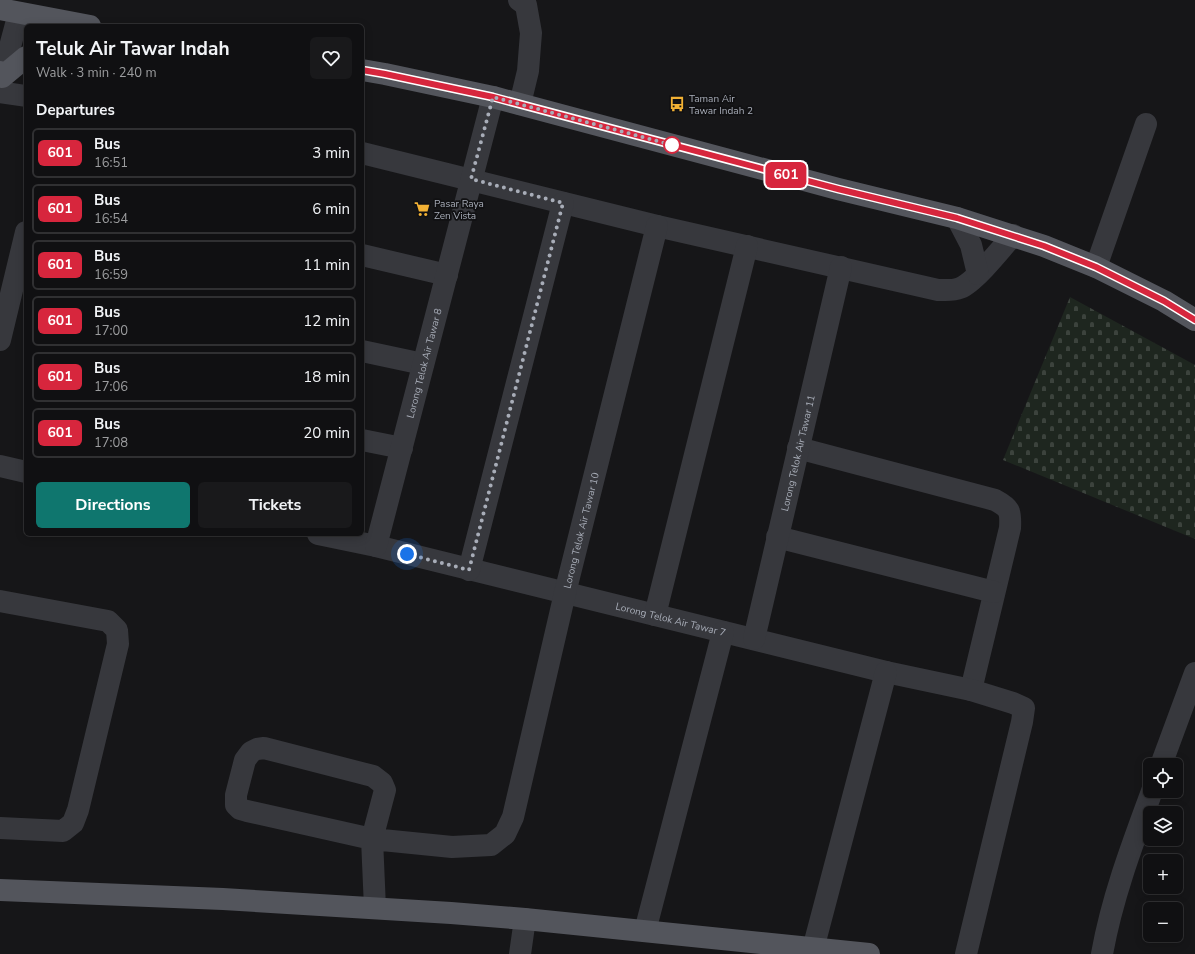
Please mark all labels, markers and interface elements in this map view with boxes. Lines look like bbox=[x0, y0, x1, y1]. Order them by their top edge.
text: Teluk Air Tawar Indah bbox=[36, 36, 230, 62]
button: heart bbox=[310, 37, 352, 79]
text: Walk · 3 min · 240 m bbox=[36, 64, 157, 82]
place label: Taman Air Tawar Indah 2 bbox=[689, 92, 753, 118]
bus stop icon: Taman Air Tawar Indah 2 bbox=[668, 95, 686, 113]
text: Departures bbox=[36, 100, 115, 120]
text: Bus bbox=[94, 134, 120, 154]
unlabelled marker bbox=[663, 136, 681, 154]
text: 601 bbox=[47, 143, 73, 162]
text: 3 min bbox=[312, 143, 350, 163]
text: 16:51 bbox=[94, 154, 128, 172]
line badge: 601 bbox=[763, 162, 809, 188]
text: 601 bbox=[773, 165, 799, 184]
text: Bus bbox=[94, 190, 120, 210]
place label: Pasar Raya Zen Vista bbox=[434, 197, 484, 223]
text: 601 bbox=[47, 199, 73, 218]
text: 6 min bbox=[312, 199, 350, 219]
supermarket icon: Pasar Raya Zen Vista bbox=[413, 200, 431, 218]
text: 16:54 bbox=[94, 210, 128, 228]
text: Bus bbox=[94, 246, 120, 266]
text: 601 bbox=[47, 255, 73, 274]
text: 11 min bbox=[303, 255, 350, 275]
text: 16:59 bbox=[94, 266, 128, 284]
text: Bus bbox=[94, 302, 120, 322]
street label: Lorong Telok Air Tawar 8 bbox=[404, 307, 446, 420]
text: 601 bbox=[47, 311, 73, 330]
text: 12 min bbox=[303, 311, 350, 331]
text: 17:00 bbox=[94, 322, 128, 340]
text: Bus bbox=[94, 358, 120, 378]
text: 601 bbox=[47, 367, 73, 386]
text: 18 min bbox=[303, 367, 350, 387]
text: 17:06 bbox=[94, 378, 128, 396]
street label: Lorong Telok Air Tawar 11 bbox=[778, 394, 819, 513]
text: Bus bbox=[94, 414, 120, 434]
text: 601 bbox=[47, 423, 73, 442]
text: 20 min bbox=[303, 423, 350, 443]
text: 17:08 bbox=[94, 434, 128, 452]
street label: Lorong Telok Air Tawar 10 bbox=[560, 471, 603, 590]
button: Directions bbox=[36, 482, 190, 528]
button: Tickets bbox=[198, 482, 352, 528]
your location bbox=[397, 544, 417, 564]
street label: Lorong Telok Air Tawar 7 bbox=[614, 599, 727, 640]
map controls bbox=[1143, 758, 1183, 942]
button: locate bbox=[1143, 758, 1183, 798]
button: layers bbox=[1143, 806, 1183, 846]
button: + bbox=[1143, 854, 1183, 894]
button: − bbox=[1143, 902, 1183, 942]

